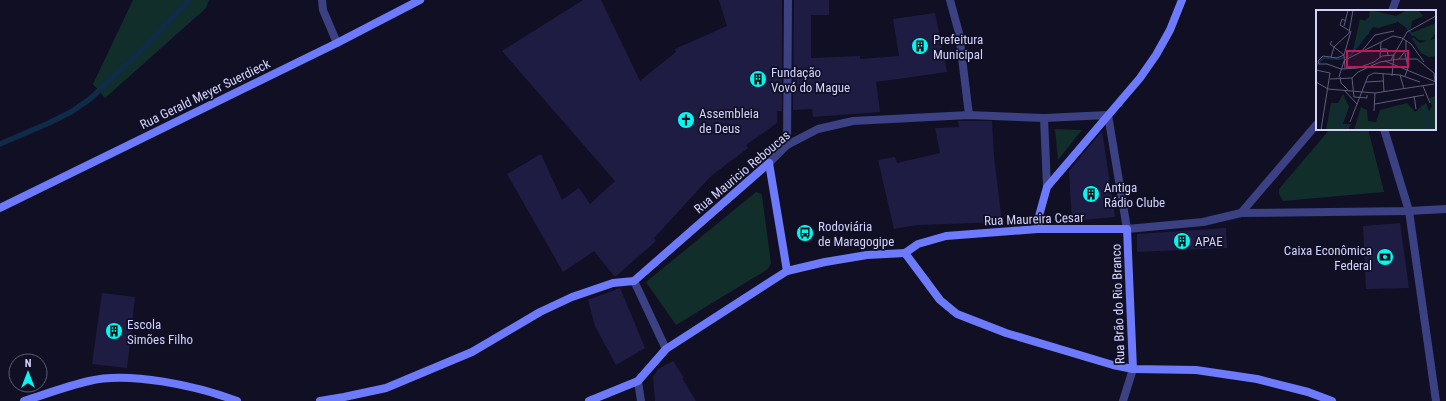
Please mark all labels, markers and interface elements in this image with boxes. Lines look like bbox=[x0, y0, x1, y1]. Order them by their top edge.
inset map bbox=[1316, 10, 1436, 130]
place label: Prefeitura Municipal bbox=[933, 32, 983, 62]
building icon: Prefeitura Municipal bbox=[910, 36, 930, 56]
street label: Rua Gerald Meyer Suerdieck bbox=[137, 56, 273, 132]
place label: Fundação Vovó do Mague bbox=[771, 65, 850, 95]
building icon: Fundação Vovó do Mague bbox=[748, 69, 768, 89]
place label: Assembleia de Deus bbox=[699, 106, 759, 136]
church icon: Assembleia de Deus bbox=[676, 110, 696, 130]
street label: Rua Mauricio Reboucas bbox=[691, 127, 793, 216]
place label: Antiga Rádio Clube bbox=[1104, 180, 1165, 210]
building icon: Antiga Rádio Clube bbox=[1081, 184, 1101, 204]
street label: Rua Maureira Cesar bbox=[984, 210, 1084, 228]
place label: Rodoviária de Maragogipe bbox=[818, 219, 894, 249]
bus stop icon: Rodoviária de Maragogipe bbox=[795, 223, 815, 243]
building icon: APAE bbox=[1172, 231, 1192, 251]
place label: APAE bbox=[1195, 234, 1223, 249]
place label: Caixa Econômica Federal bbox=[1284, 243, 1372, 273]
street label: Rua Brão do Rio Branco bbox=[1108, 244, 1128, 364]
bank icon: Caixa Econômica Federal bbox=[1375, 247, 1395, 267]
place label: Escola Simões Filho bbox=[127, 317, 193, 347]
building icon: Escola Simões Filho bbox=[104, 321, 124, 341]
north arrow bbox=[8, 353, 48, 393]
text: N bbox=[25, 357, 32, 370]

